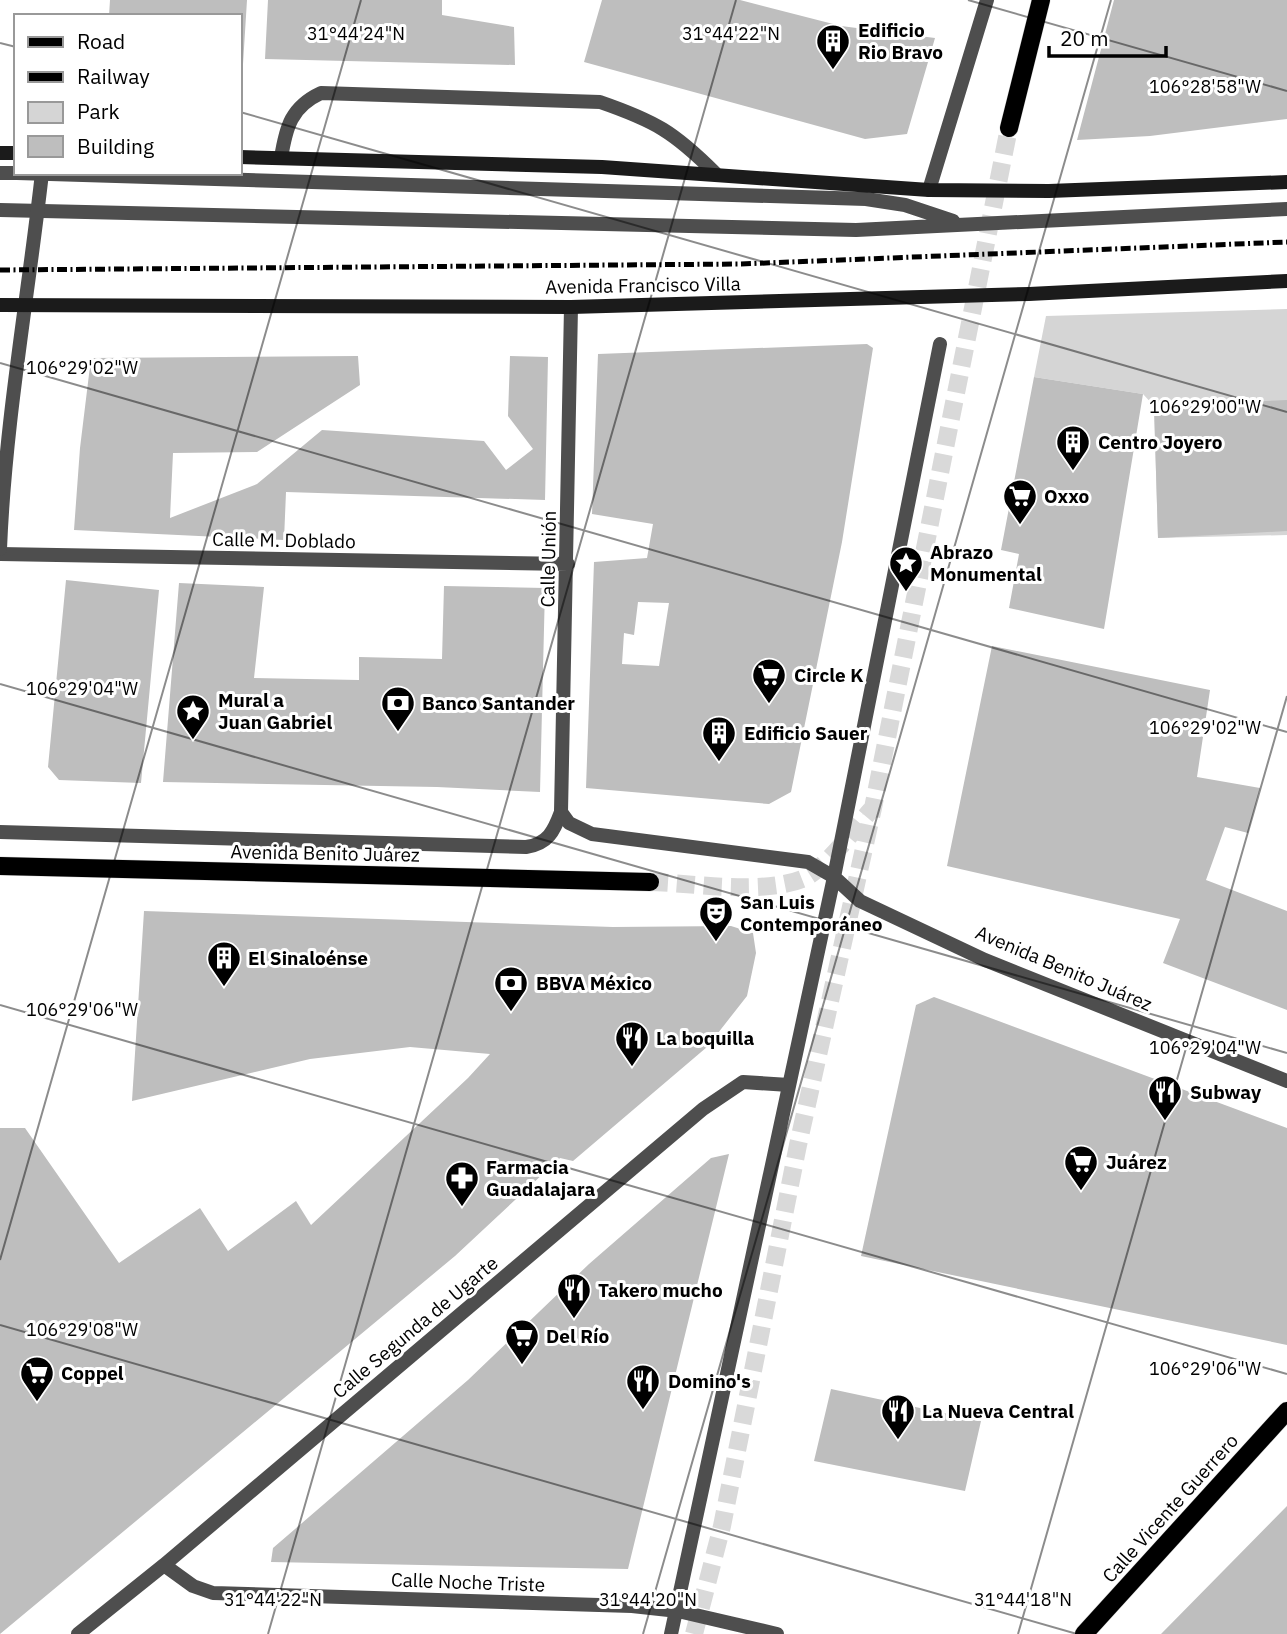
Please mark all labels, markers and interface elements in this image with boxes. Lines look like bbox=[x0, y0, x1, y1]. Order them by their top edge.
legend bbox=[14, 14, 242, 175]
scale bar bbox=[1049, 14, 1166, 58]
place label: Edificio Rio Bravo bbox=[858, 18, 943, 64]
text: 31°44'24"N bbox=[307, 22, 405, 45]
text: 31°44'22"N bbox=[682, 22, 780, 45]
building icon: Edificio Rio Bravo bbox=[814, 22, 852, 71]
text: 20 m bbox=[1060, 24, 1109, 52]
text: Road bbox=[77, 27, 125, 55]
text: Railway bbox=[77, 62, 150, 90]
text: 106°28'58"W bbox=[1149, 75, 1261, 98]
text: Park bbox=[77, 97, 120, 125]
text: Building bbox=[77, 132, 154, 160]
street label: Avenida Francisco Villa bbox=[545, 271, 741, 299]
text: 106°29'02"W bbox=[26, 356, 138, 379]
text: 106°29'00"W bbox=[1149, 395, 1261, 418]
building icon: Centro Joyero bbox=[1054, 423, 1092, 472]
place label: Centro Joyero bbox=[1098, 430, 1223, 454]
supermarket icon: Oxxo bbox=[1001, 477, 1039, 526]
place label: Oxxo bbox=[1044, 484, 1090, 508]
street label: Calle Unión bbox=[535, 510, 561, 608]
street label: Calle M. Doblado bbox=[212, 527, 356, 553]
place label: Abrazo Monumental bbox=[930, 540, 1042, 586]
place icon: Abrazo Monumental bbox=[887, 544, 925, 593]
supermarket icon: Circle K bbox=[750, 656, 788, 705]
place label: Circle K bbox=[794, 663, 863, 687]
text: 106°29'04"W bbox=[26, 677, 138, 700]
bank icon: Banco Santander bbox=[379, 684, 417, 733]
place label: Mural a Juan Gabriel bbox=[218, 688, 332, 734]
place label: Banco Santander bbox=[422, 691, 575, 715]
place icon: Mural a Juan Gabriel bbox=[174, 692, 212, 741]
building icon: Edificio Sauer bbox=[700, 714, 738, 763]
text: 106°29'02"W bbox=[1149, 716, 1261, 739]
place label: Edificio Sauer bbox=[744, 721, 868, 745]
street label: Avenida Benito Juárez bbox=[230, 839, 420, 867]
place label: San Luis Contemporáneo bbox=[740, 890, 883, 936]
theatre icon: San Luis Contemporáneo bbox=[697, 894, 735, 943]
street label: Avenida Benito Juárez bbox=[972, 920, 1156, 1016]
building icon: El Sinaloénse bbox=[205, 939, 243, 988]
place label: El Sinaloénse bbox=[248, 946, 368, 970]
bank icon: BBVA México bbox=[492, 964, 530, 1013]
place label: BBVA México bbox=[536, 971, 652, 995]
text: 106°29'06"W bbox=[26, 998, 138, 1021]
restaurant icon: La boquilla bbox=[613, 1019, 651, 1068]
place label: La boquilla bbox=[656, 1026, 754, 1050]
text: 106°29'04"W bbox=[1149, 1036, 1261, 1059]
restaurant icon: Subway bbox=[1146, 1073, 1184, 1122]
place label: Subway bbox=[1190, 1080, 1262, 1104]
supermarket icon: Juárez bbox=[1062, 1143, 1100, 1192]
place label: Juárez bbox=[1106, 1150, 1167, 1174]
place label: Farmacia Guadalajara bbox=[486, 1155, 595, 1201]
pharmacy icon: Farmacia Guadalajara bbox=[443, 1159, 481, 1208]
street label: Calle Segunda de Ugarte bbox=[327, 1251, 503, 1403]
restaurant icon: Takero mucho bbox=[555, 1271, 593, 1320]
place label: Takero mucho bbox=[598, 1278, 723, 1302]
supermarket icon: Del Río bbox=[503, 1317, 541, 1366]
text: 106°29'08"W bbox=[26, 1318, 138, 1341]
place label: Del Río bbox=[546, 1324, 609, 1348]
supermarket icon: Coppel bbox=[18, 1354, 56, 1403]
text: 106°29'06"W bbox=[1149, 1357, 1261, 1380]
place label: Coppel bbox=[61, 1361, 124, 1385]
restaurant icon: Domino's bbox=[624, 1362, 662, 1411]
place label: Domino's bbox=[668, 1369, 751, 1393]
restaurant icon: La Nueva Central bbox=[879, 1392, 917, 1441]
place label: La Nueva Central bbox=[922, 1399, 1074, 1423]
street label: Calle Vicente Guerrero bbox=[1097, 1429, 1243, 1587]
street label: Calle Noche Triste bbox=[390, 1567, 546, 1597]
text: 31°44'22"N bbox=[224, 1588, 322, 1611]
text: 31°44'20"N bbox=[599, 1588, 697, 1611]
text: 31°44'18"N bbox=[974, 1588, 1072, 1611]

